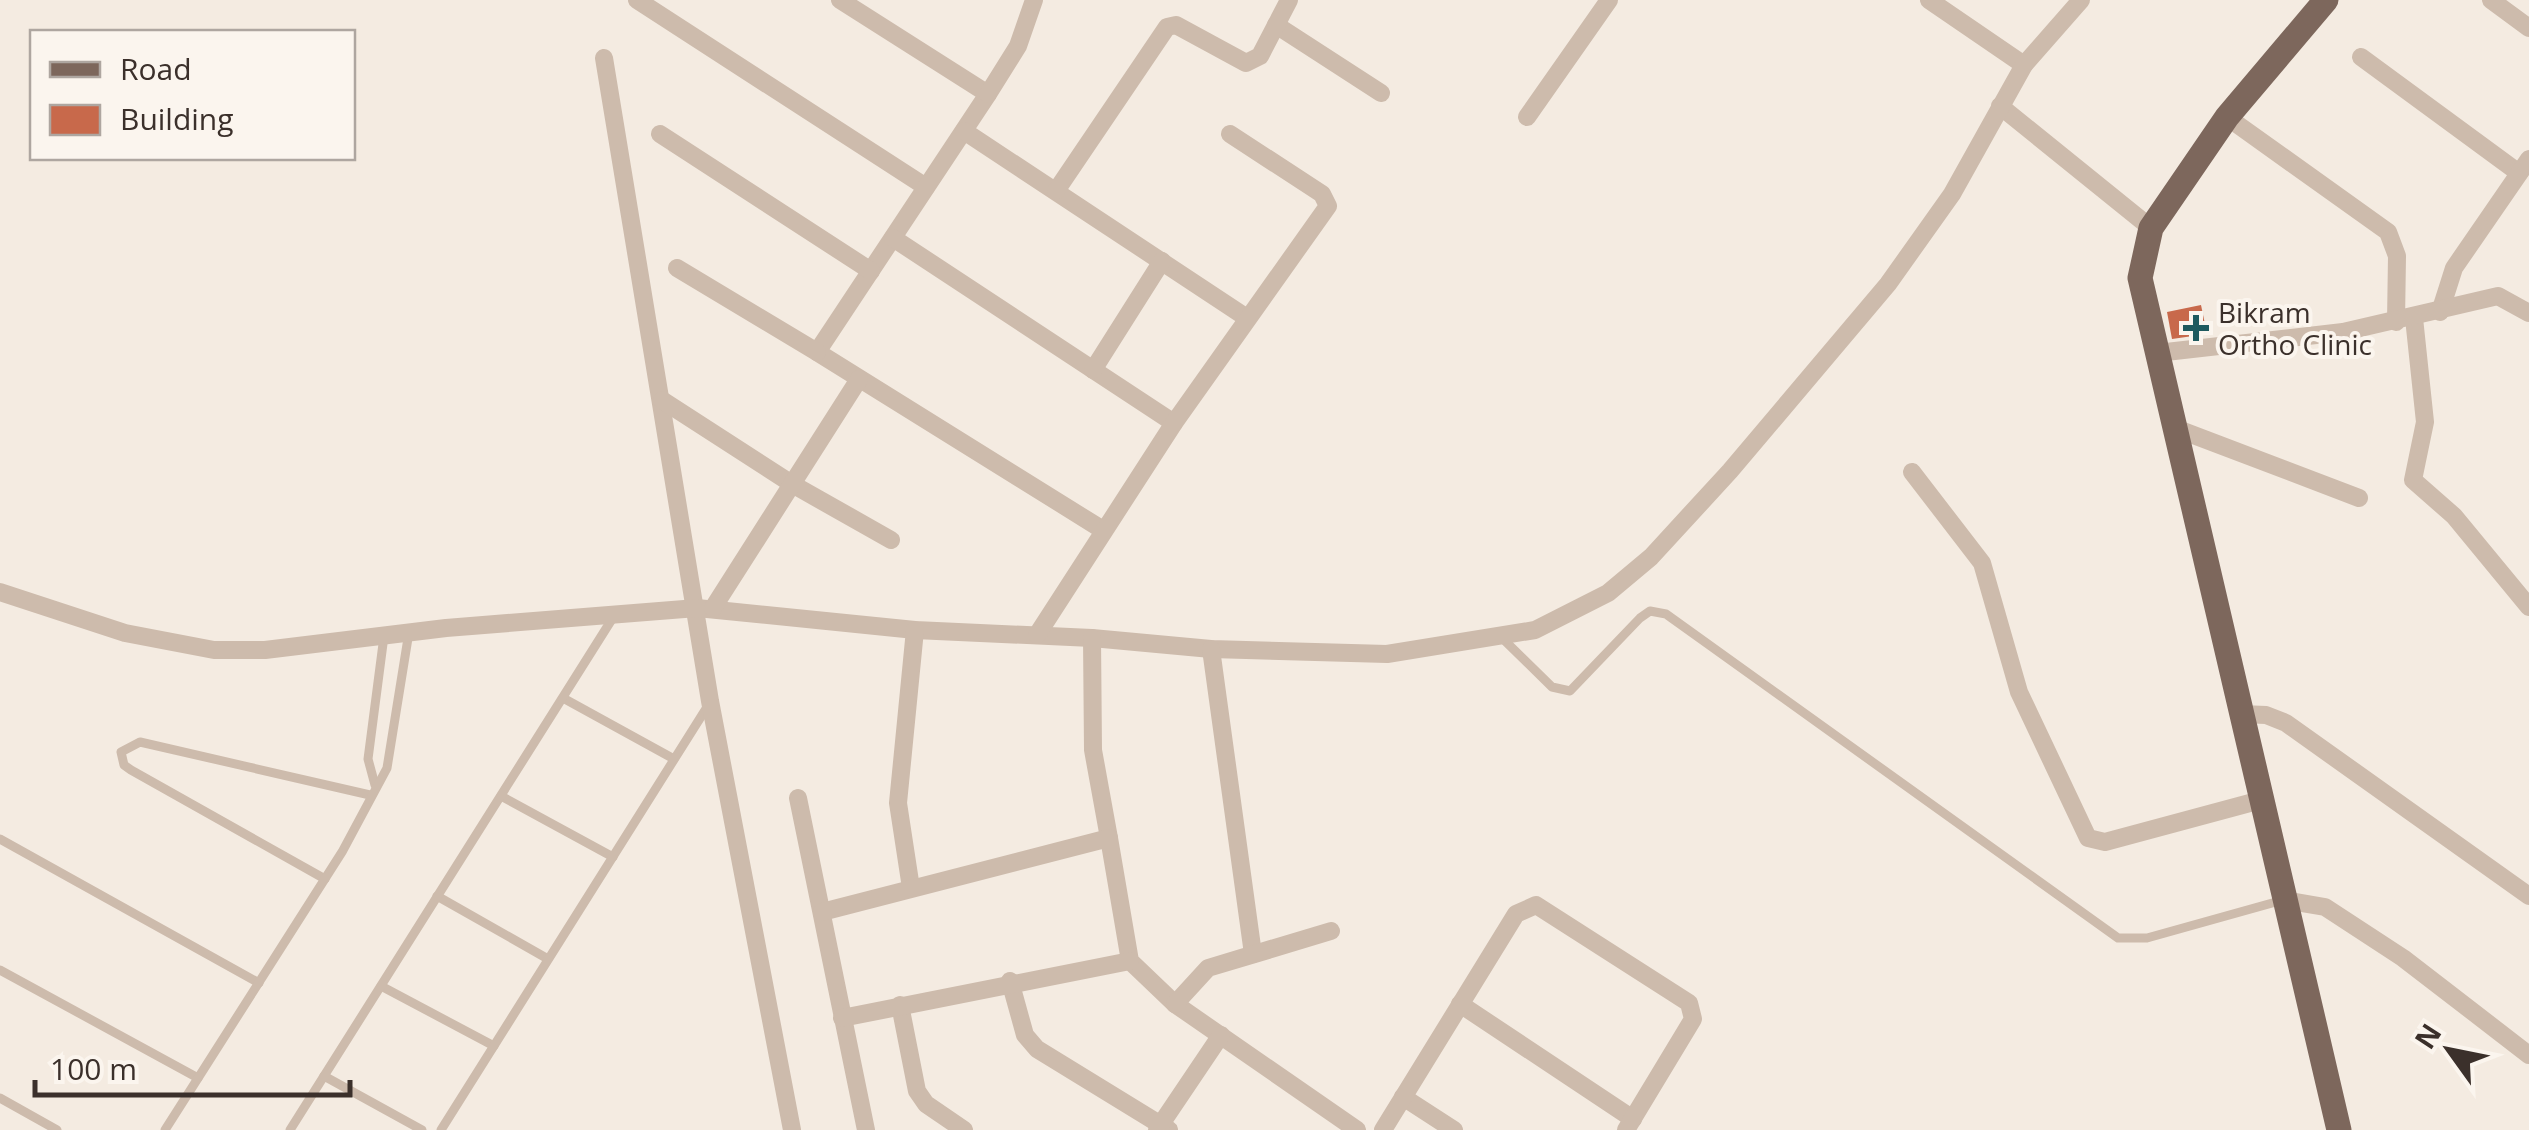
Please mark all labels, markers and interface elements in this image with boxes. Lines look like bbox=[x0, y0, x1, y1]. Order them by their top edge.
legend bbox=[30, 30, 355, 160]
text: Road bbox=[120, 48, 192, 89]
text: Building bbox=[120, 98, 234, 139]
place label: Bikram Ortho Clinic bbox=[2218, 293, 2372, 363]
marker: Bikram Ortho Clinic bbox=[2183, 315, 2209, 341]
north arrow bbox=[2399, 1000, 2499, 1100]
text: N bbox=[2405, 1016, 2449, 1056]
scale bar bbox=[35, 1035, 350, 1097]
text: 100 m bbox=[50, 1048, 137, 1089]

